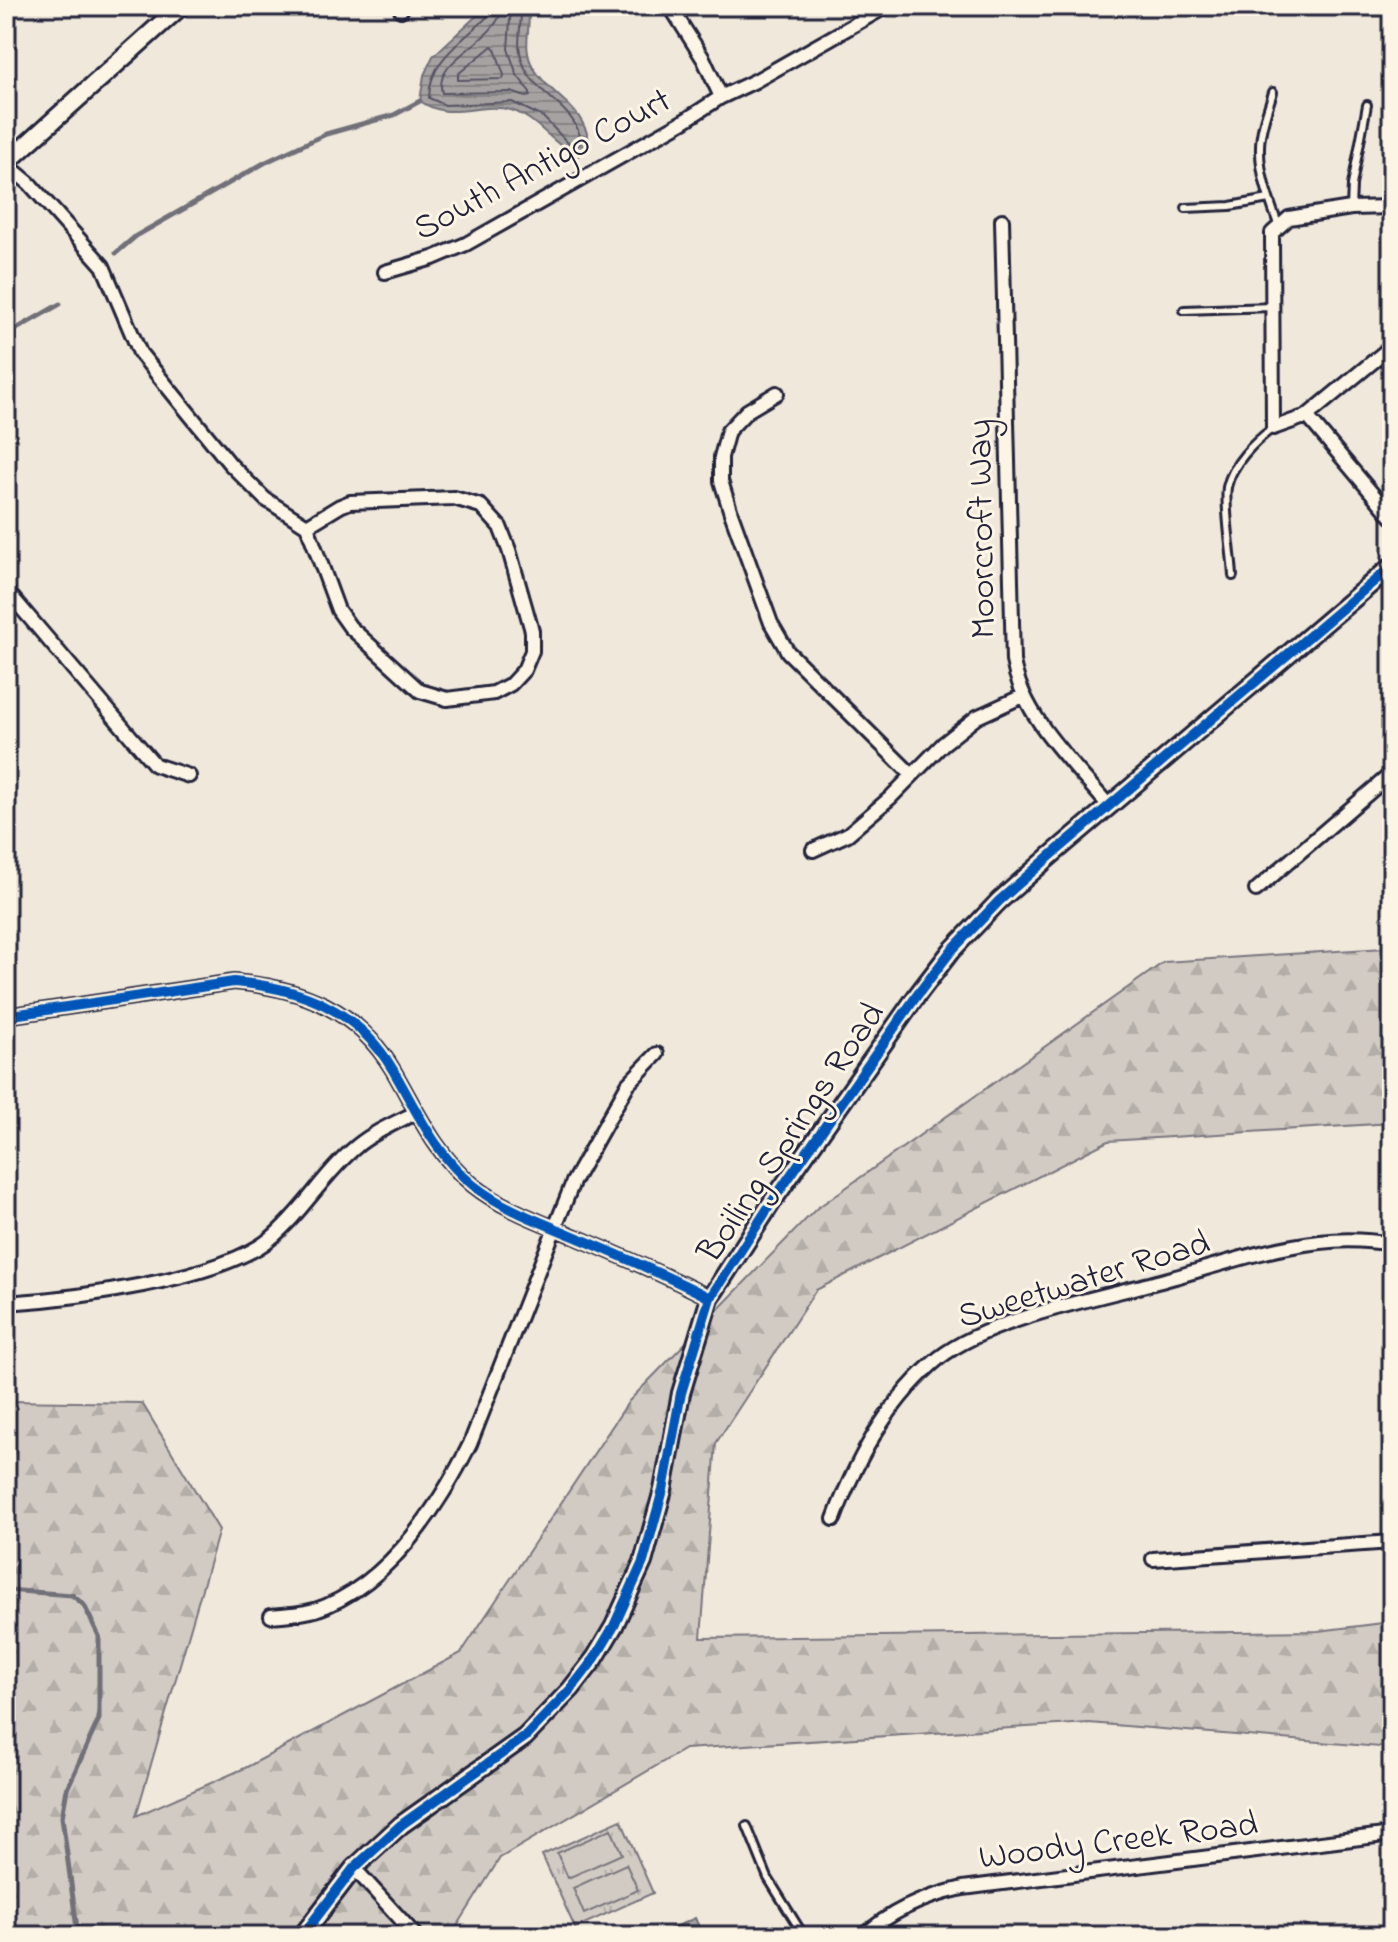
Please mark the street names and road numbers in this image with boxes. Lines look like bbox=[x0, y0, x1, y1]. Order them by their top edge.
street label: South Antigo Court bbox=[405, 76, 681, 256]
street label: Moorcroft Way bbox=[955, 418, 1012, 639]
street label: Boiling Springs Road bbox=[685, 992, 900, 1276]
street label: Sweetwater Road bbox=[952, 1218, 1217, 1345]
street label: Woody Creek Road bbox=[976, 1799, 1261, 1886]

